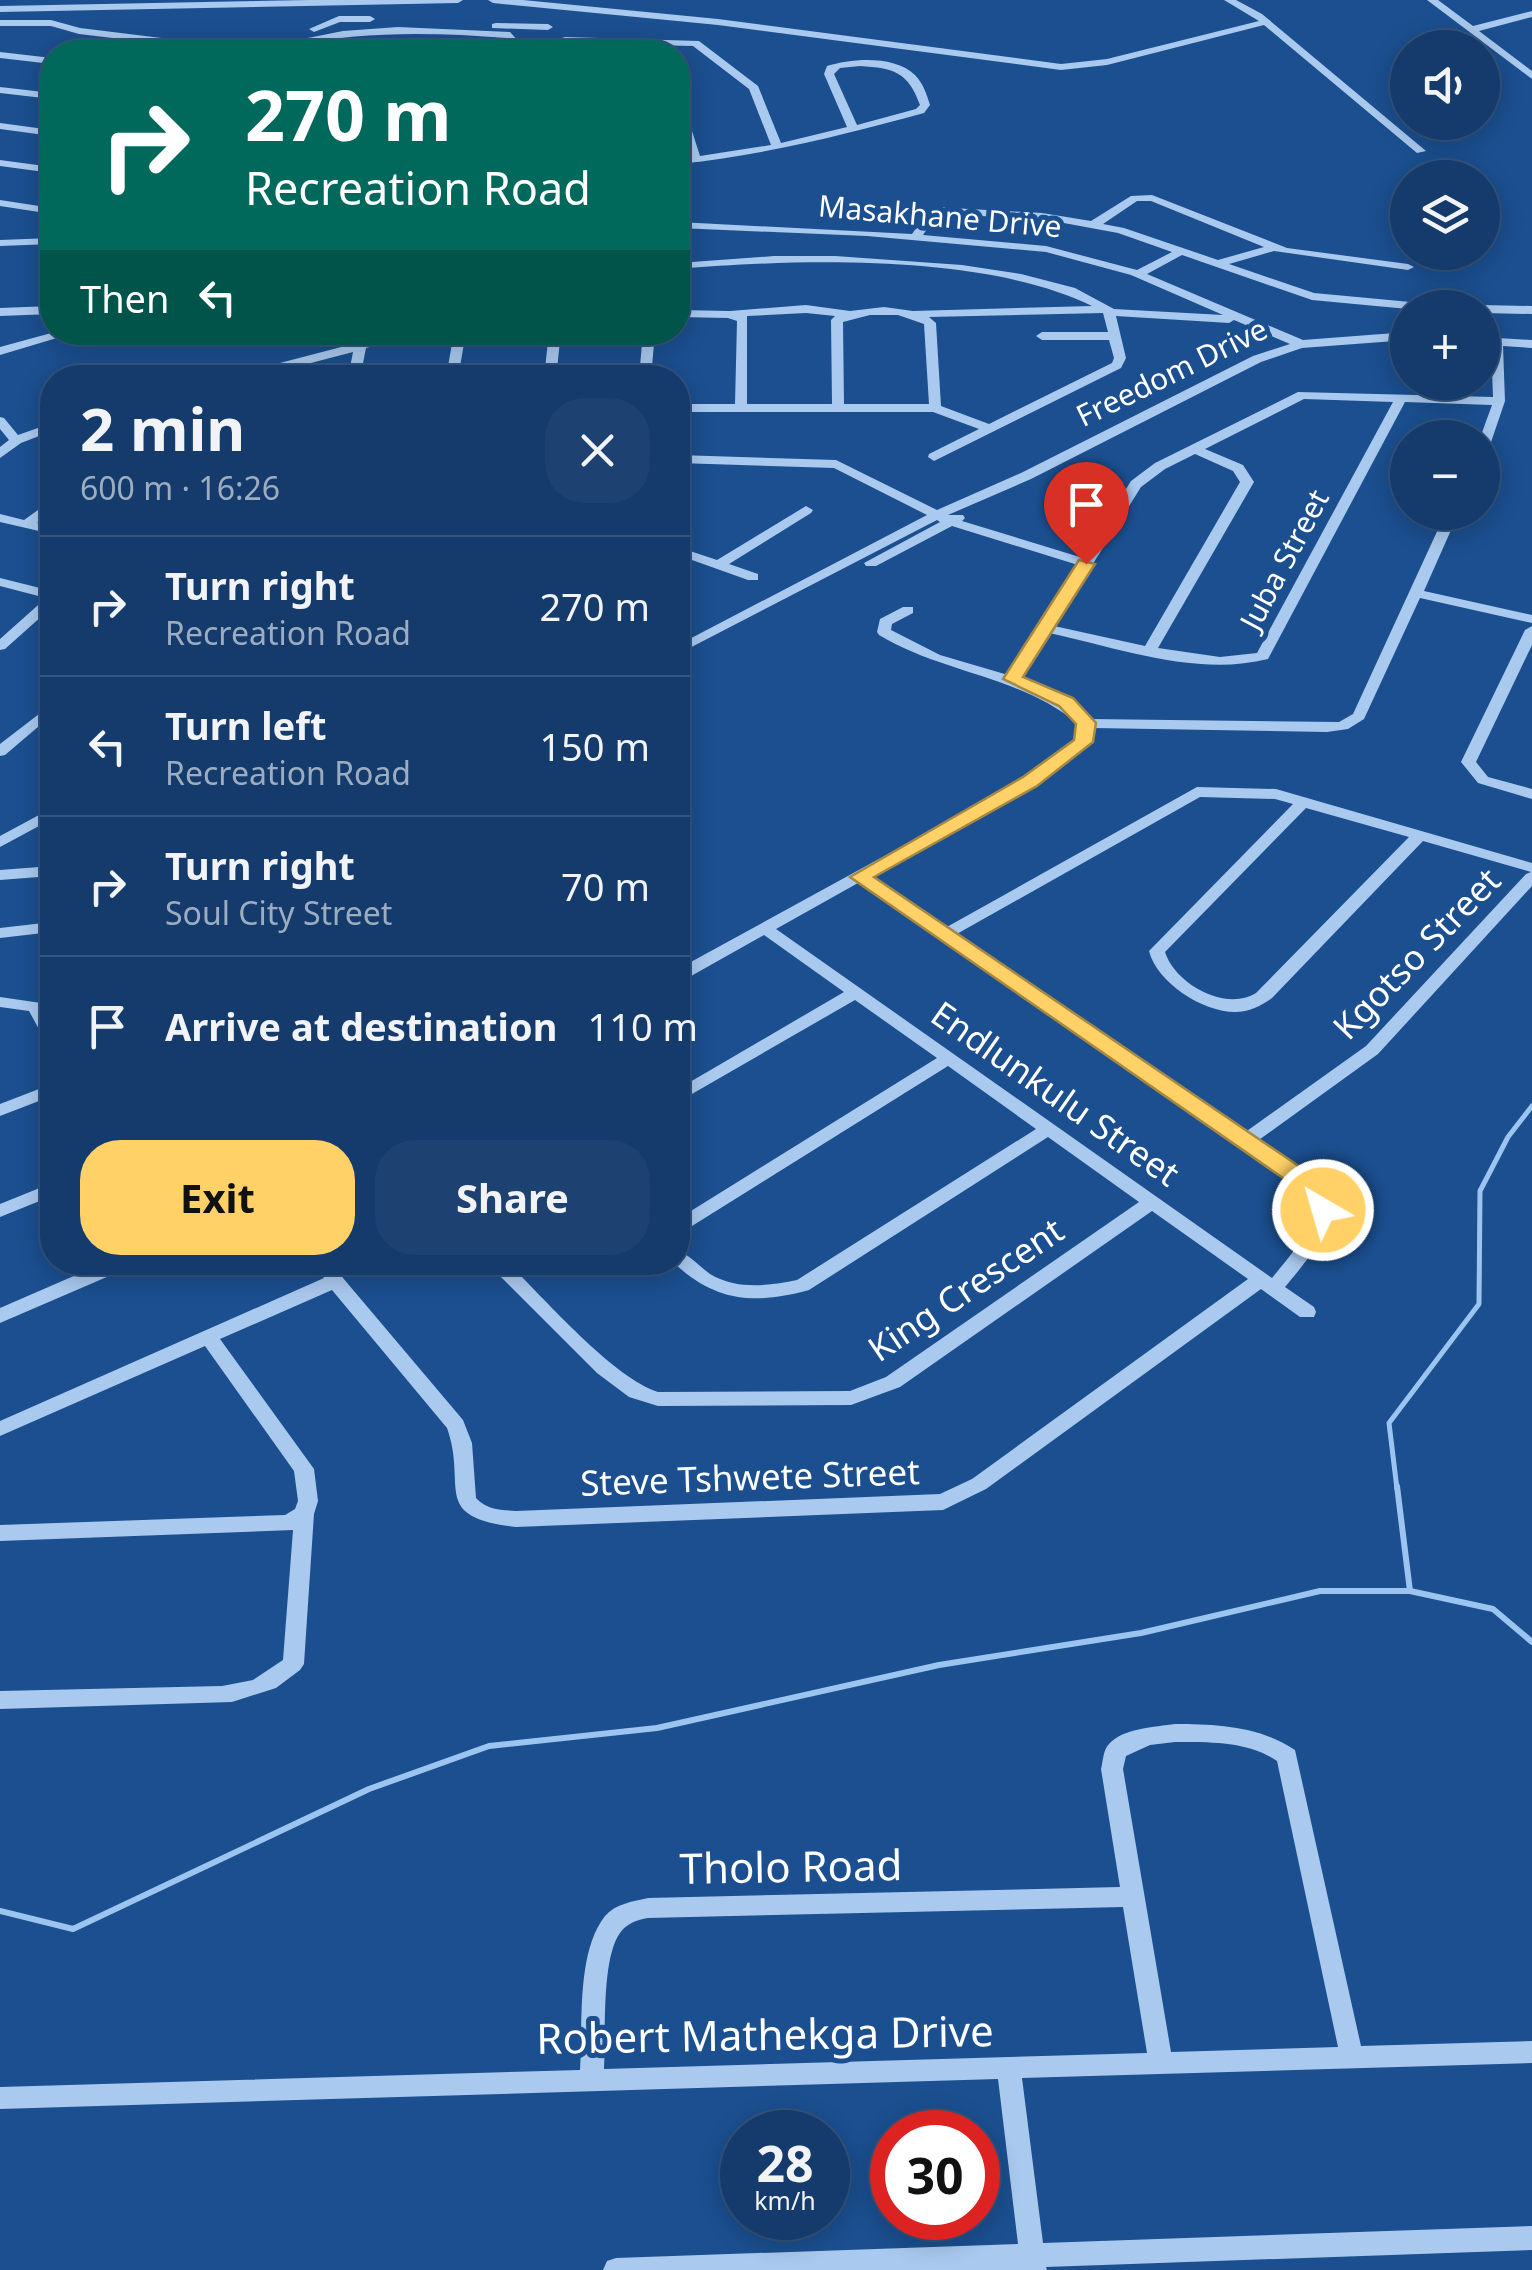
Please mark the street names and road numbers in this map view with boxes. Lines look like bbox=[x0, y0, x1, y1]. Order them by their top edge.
street label: Masakhane Drive bbox=[817, 184, 1063, 247]
street label: Freedom Drive bbox=[1069, 308, 1274, 436]
street label: Juba Street bbox=[1228, 482, 1338, 639]
street label: Kgotso Street bbox=[1322, 857, 1510, 1049]
street label: Endlunkulu Street bbox=[922, 990, 1189, 1196]
street label: King Crescent bbox=[858, 1206, 1072, 1371]
street label: Steve Tshwete Street bbox=[579, 1447, 921, 1506]
street label: Tholo Road bbox=[679, 1835, 903, 1896]
street label: Robert Mathekga Drive bbox=[536, 2001, 994, 2066]

